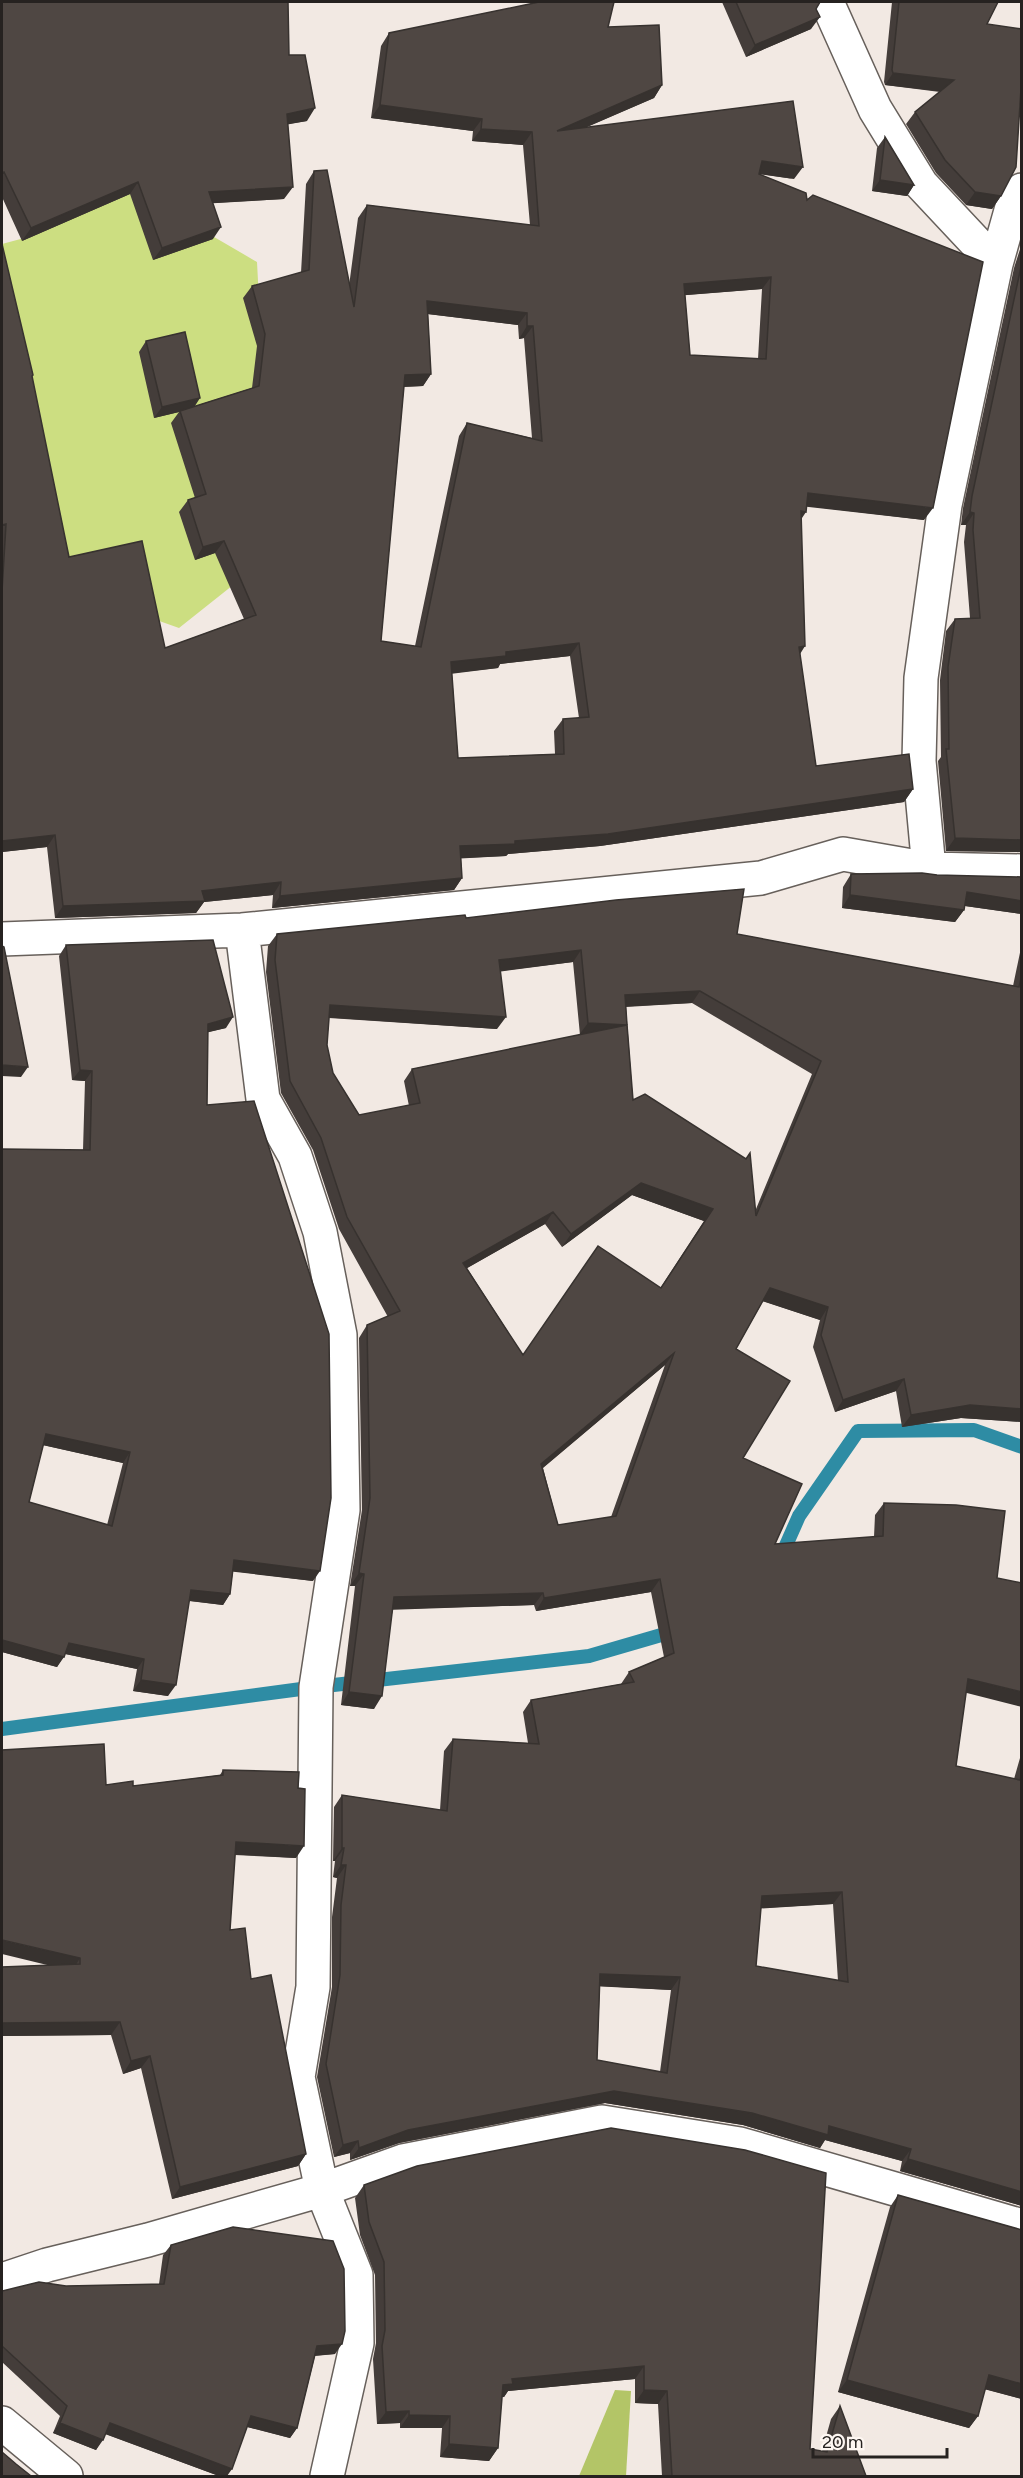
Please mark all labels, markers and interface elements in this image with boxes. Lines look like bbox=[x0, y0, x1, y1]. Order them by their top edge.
scale bar bbox=[813, 2421, 946, 2459]
text: 20 m bbox=[822, 2431, 863, 2453]

